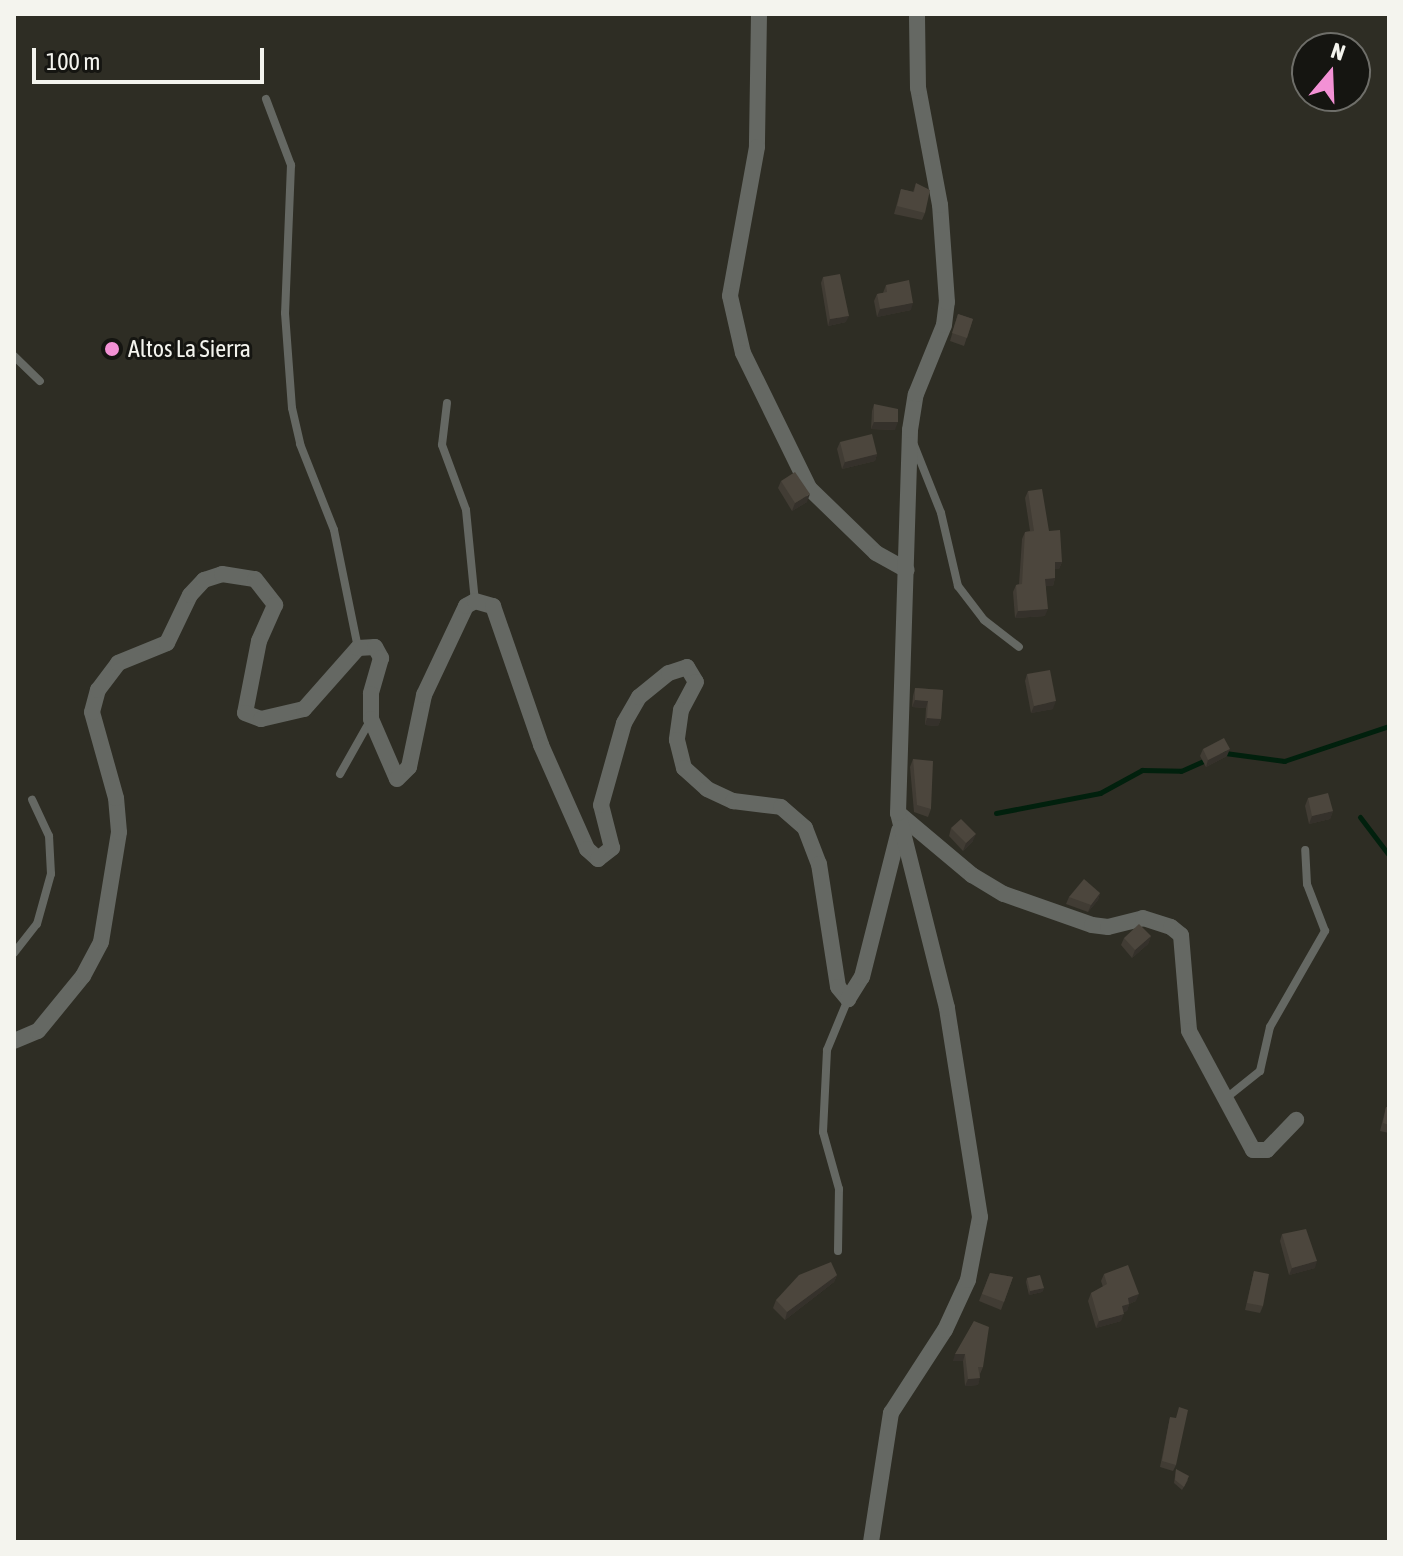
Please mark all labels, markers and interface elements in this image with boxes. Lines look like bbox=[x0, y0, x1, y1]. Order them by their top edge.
scale bar bbox=[36, 32, 268, 82]
north arrow bbox=[1291, 32, 1371, 112]
text: N bbox=[1328, 37, 1349, 66]
text: 100 m bbox=[46, 48, 100, 75]
place label: Altos La Sierra bbox=[128, 335, 251, 363]
marker: Altos La Sierra bbox=[103, 340, 121, 358]

